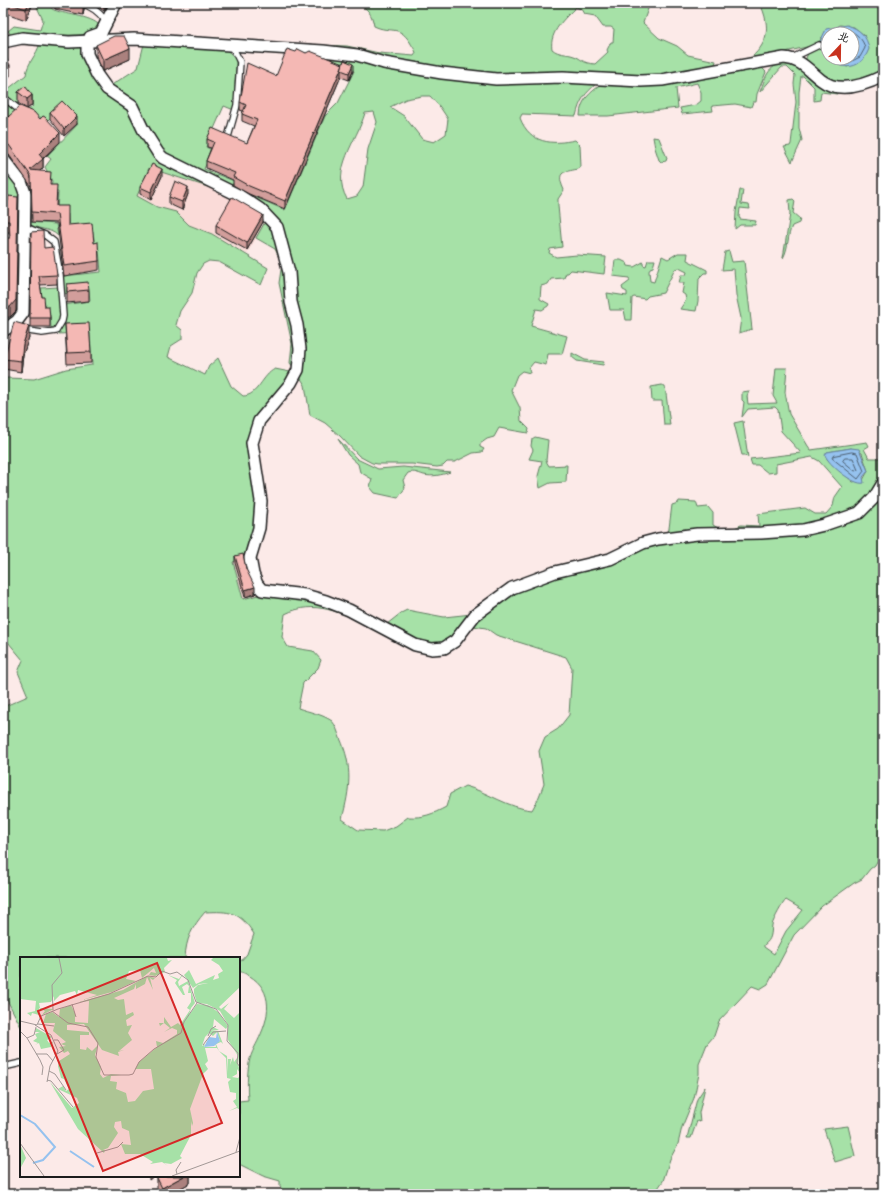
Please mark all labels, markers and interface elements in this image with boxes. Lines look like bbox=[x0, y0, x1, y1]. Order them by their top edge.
north arrow bbox=[820, 26, 860, 66]
text: 北 bbox=[836, 26, 852, 46]
inset map bbox=[20, 957, 240, 1177]

